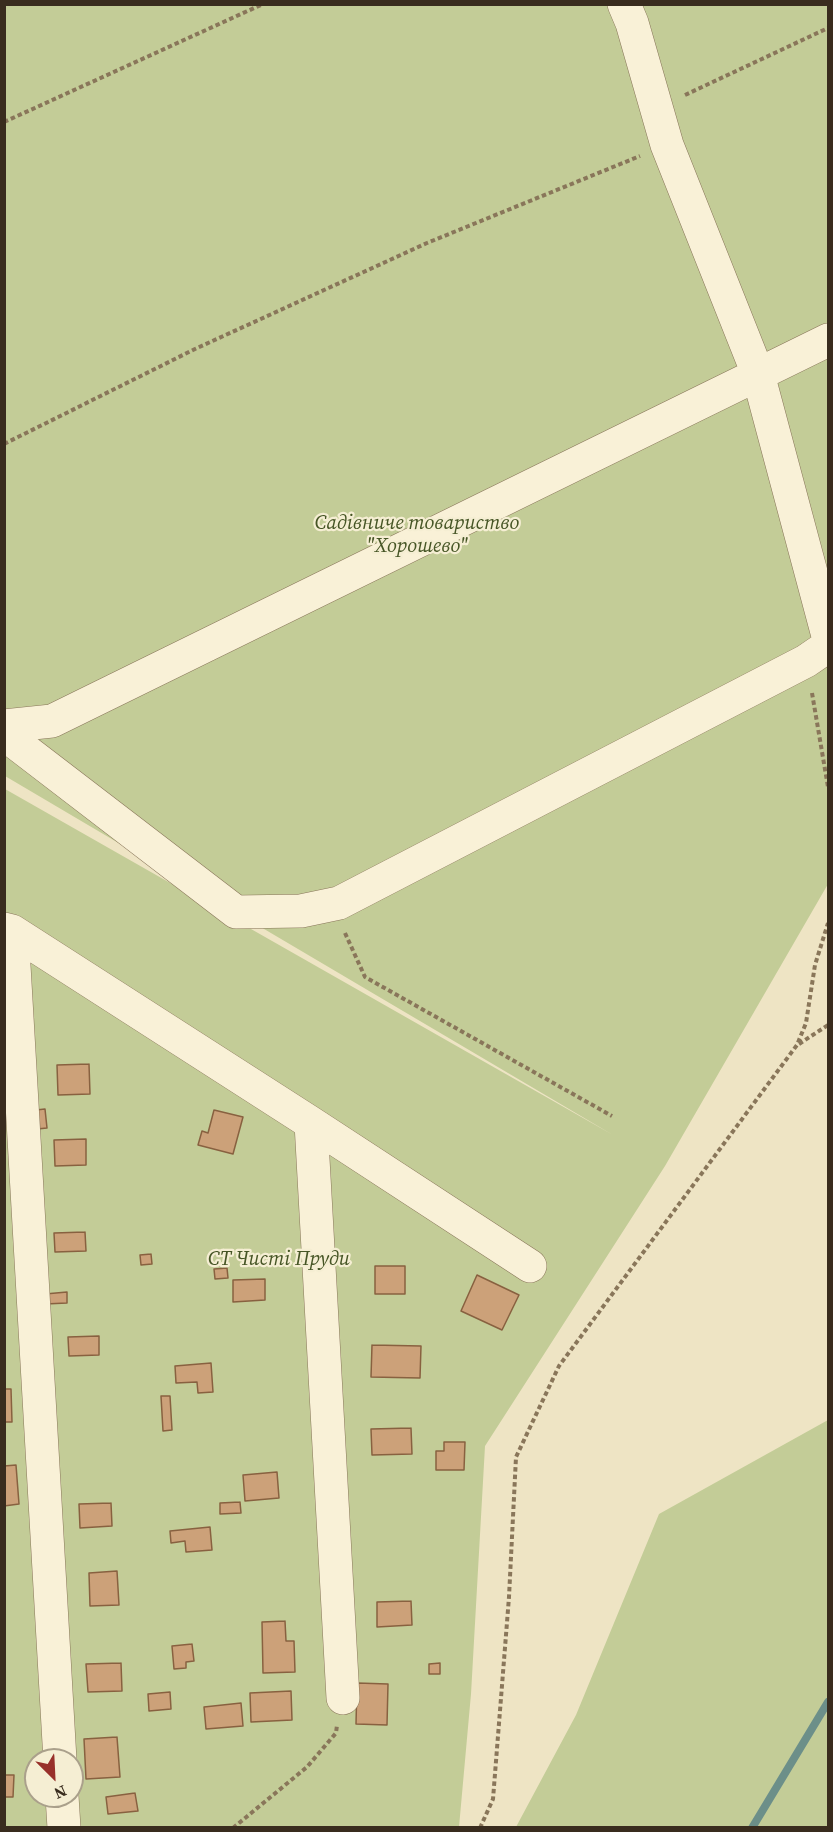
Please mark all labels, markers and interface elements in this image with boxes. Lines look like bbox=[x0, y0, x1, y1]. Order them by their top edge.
park label: Садівниче товариство "Хорошево" bbox=[315, 512, 519, 559]
park label: СТ Чисті Пруди bbox=[208, 1248, 350, 1272]
north arrow bbox=[24, 1748, 84, 1808]
text: N bbox=[51, 1780, 70, 1805]

